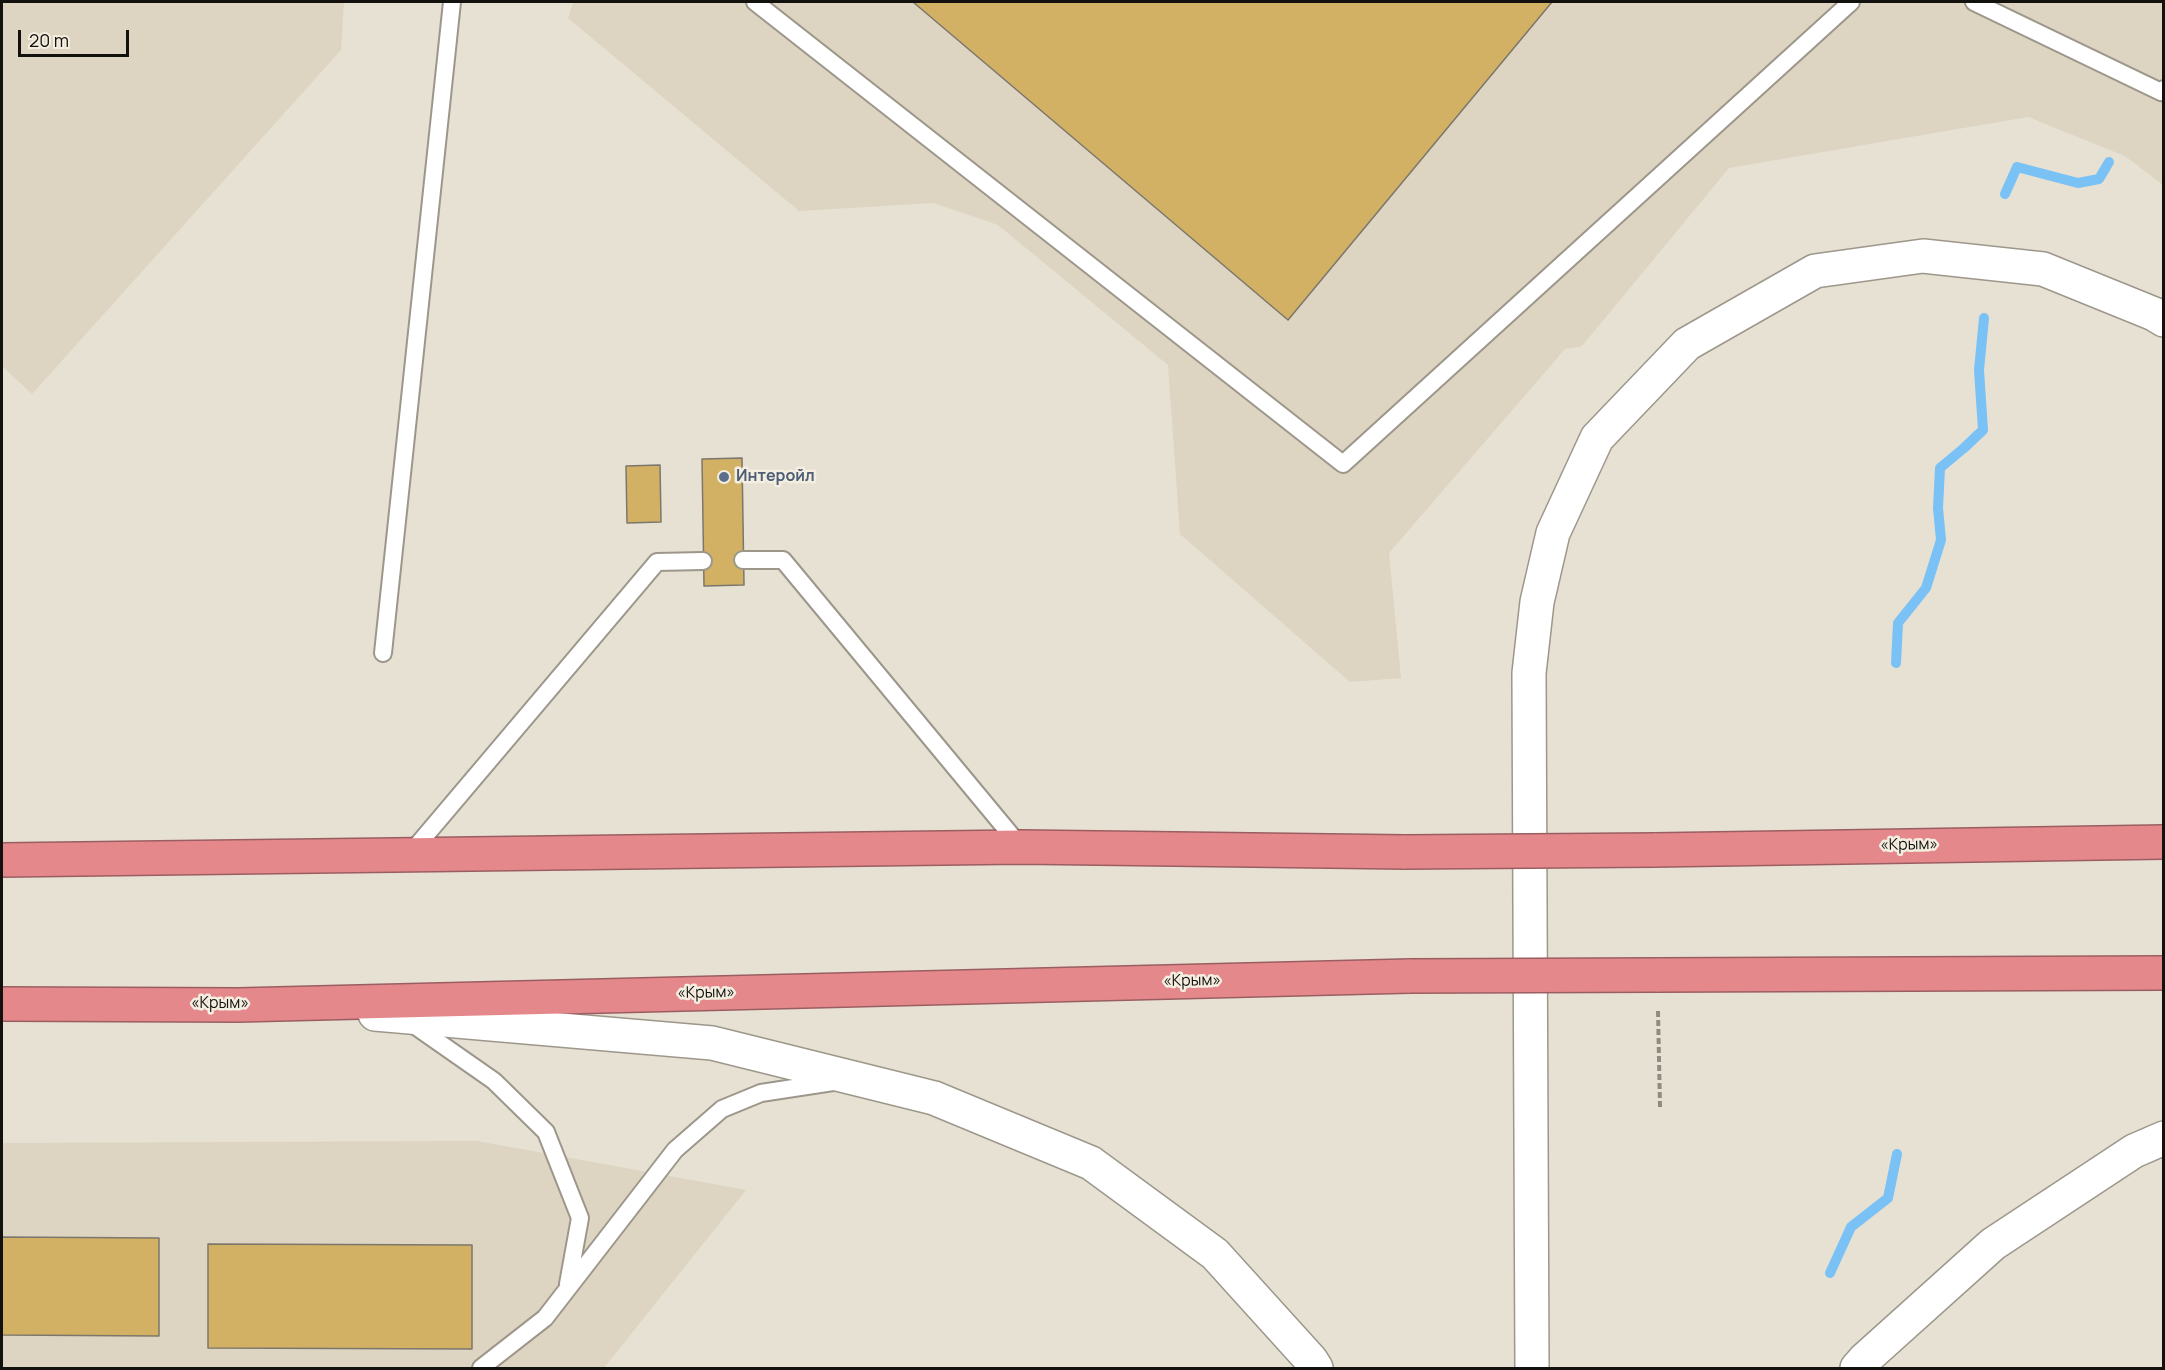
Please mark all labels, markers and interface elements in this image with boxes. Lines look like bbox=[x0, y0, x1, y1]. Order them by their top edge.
scale bar bbox=[21, 18, 132, 56]
text: 20 m bbox=[29, 28, 69, 52]
place label: Интеройл bbox=[736, 467, 815, 487]
marker: Интеройл bbox=[717, 470, 731, 484]
street label: «Крым» bbox=[1880, 835, 1938, 855]
street label: «Крым» bbox=[1163, 971, 1221, 991]
street label: «Крым» bbox=[677, 983, 735, 1003]
street label: «Крым» bbox=[191, 994, 249, 1014]

